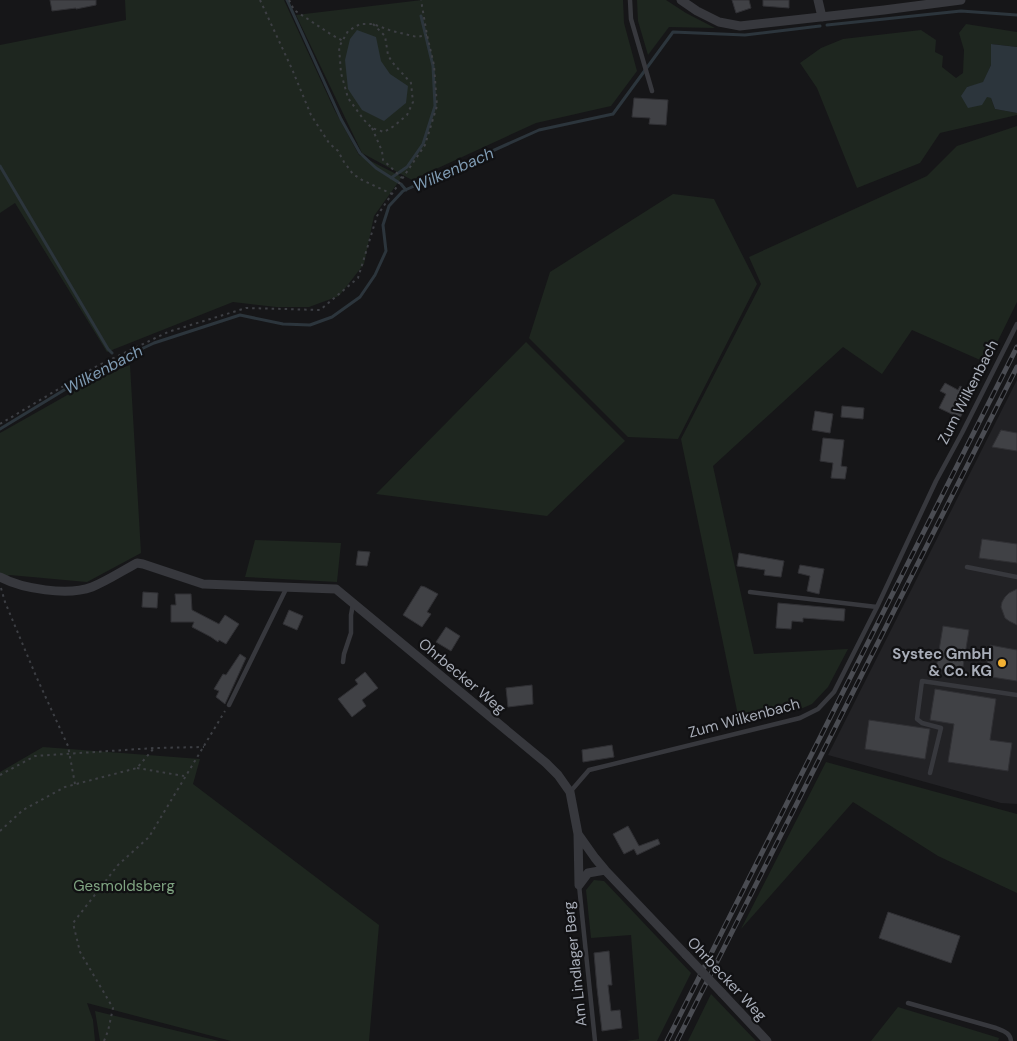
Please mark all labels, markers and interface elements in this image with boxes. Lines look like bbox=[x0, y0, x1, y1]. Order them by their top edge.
water label: Wilkenbach bbox=[410, 142, 497, 197]
street label: Zum Wilkenbach bbox=[933, 336, 1003, 448]
water label: Wilkenbach bbox=[60, 340, 146, 399]
street label: Ohrbecker Weg bbox=[414, 634, 510, 718]
place label: Systec GmbH & Co. KG bbox=[892, 644, 992, 681]
marker: Systec GmbH & Co. KG bbox=[996, 657, 1008, 669]
street label: Zum Wilkenbach bbox=[686, 694, 802, 742]
park label: Gesmoldsberg bbox=[73, 876, 175, 896]
street label: Am Lindlager Berg bbox=[558, 900, 592, 1028]
street label: Ohrbecker Weg bbox=[683, 933, 771, 1025]

